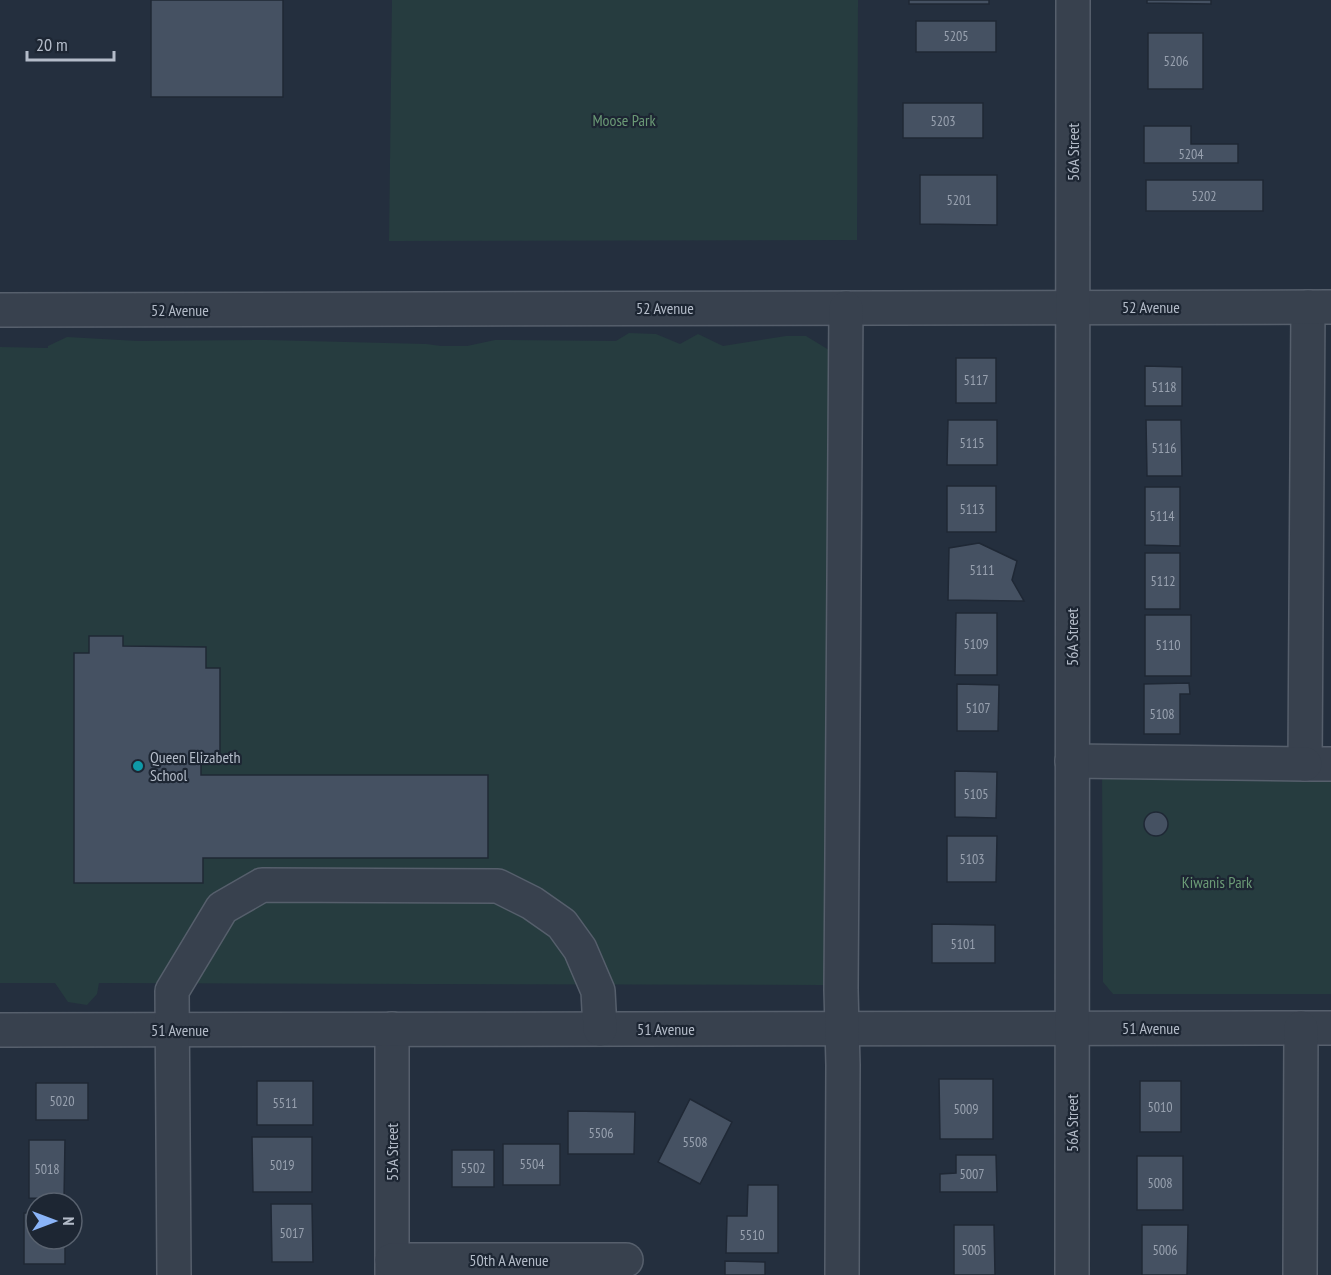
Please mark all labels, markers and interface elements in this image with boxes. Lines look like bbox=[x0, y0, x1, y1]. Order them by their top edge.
scale bar bbox=[27, 24, 114, 62]
house number: 5205 bbox=[943, 27, 969, 45]
text: 20 m bbox=[36, 33, 68, 56]
house number: 5206 bbox=[1163, 52, 1189, 70]
park label: Moose Park bbox=[592, 110, 656, 130]
house number: 5203 bbox=[930, 112, 956, 130]
street label: 56A Street bbox=[1063, 122, 1083, 181]
house number: 5204 bbox=[1178, 145, 1204, 163]
house number: 5202 bbox=[1191, 187, 1217, 205]
house number: 5201 bbox=[946, 191, 972, 209]
street label: 52 Avenue bbox=[1122, 297, 1180, 317]
street label: 52 Avenue bbox=[636, 298, 694, 318]
street label: 52 Avenue bbox=[151, 300, 209, 320]
house number: 5117 bbox=[963, 371, 989, 389]
house number: 5118 bbox=[1151, 378, 1177, 396]
house number: 5115 bbox=[959, 434, 985, 452]
house number: 5116 bbox=[1151, 439, 1177, 457]
house number: 5113 bbox=[959, 500, 985, 518]
house number: 5114 bbox=[1149, 507, 1175, 525]
house number: 5111 bbox=[969, 561, 995, 579]
house number: 5112 bbox=[1150, 572, 1176, 590]
street label: 56A Street bbox=[1062, 607, 1082, 666]
house number: 5109 bbox=[963, 635, 989, 653]
house number: 5110 bbox=[1155, 636, 1181, 654]
house number: 5107 bbox=[965, 699, 991, 717]
house number: 5108 bbox=[1149, 705, 1175, 723]
place label: Queen Elizabeth School bbox=[150, 747, 240, 785]
marker: Queen Elizabeth School bbox=[131, 759, 145, 773]
house number: 5105 bbox=[963, 785, 989, 803]
house number: 5103 bbox=[959, 850, 985, 868]
park label: Kiwanis Park bbox=[1182, 872, 1253, 892]
house number: 5101 bbox=[950, 935, 976, 953]
street label: 51 Avenue bbox=[1122, 1018, 1180, 1038]
street label: 51 Avenue bbox=[637, 1019, 695, 1039]
street label: 51 Avenue bbox=[151, 1020, 209, 1040]
house number: 5020 bbox=[49, 1092, 75, 1110]
street label: 56A Street bbox=[1062, 1093, 1082, 1152]
house number: 5511 bbox=[272, 1094, 298, 1112]
house number: 5010 bbox=[1147, 1098, 1173, 1116]
house number: 5009 bbox=[953, 1100, 979, 1118]
street label: 55A Street bbox=[382, 1122, 402, 1181]
house number: 5506 bbox=[588, 1124, 614, 1142]
house number: 5508 bbox=[682, 1133, 708, 1151]
house number: 5504 bbox=[519, 1155, 545, 1173]
house number: 5019 bbox=[269, 1156, 295, 1174]
house number: 5502 bbox=[460, 1159, 486, 1177]
house number: 5018 bbox=[34, 1160, 60, 1178]
house number: 5007 bbox=[959, 1165, 985, 1183]
house number: 5008 bbox=[1147, 1174, 1173, 1192]
north arrow bbox=[24, 1191, 84, 1251]
text: N bbox=[59, 1217, 79, 1225]
house number: 5017 bbox=[279, 1224, 305, 1242]
house number: 5510 bbox=[739, 1226, 765, 1244]
house number: 5005 bbox=[961, 1241, 987, 1259]
house number: 5006 bbox=[1152, 1241, 1178, 1259]
street label: 50th A Avenue bbox=[469, 1250, 549, 1270]

